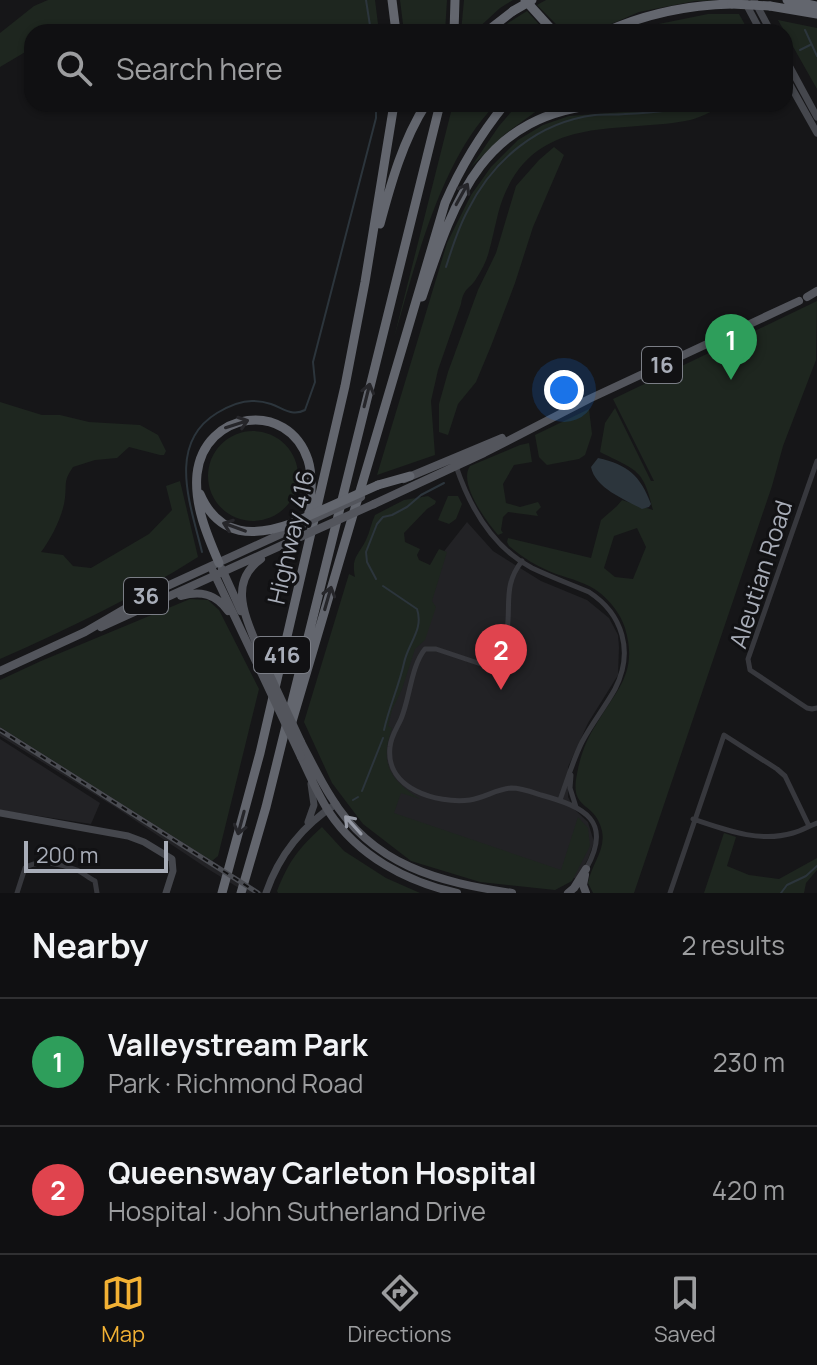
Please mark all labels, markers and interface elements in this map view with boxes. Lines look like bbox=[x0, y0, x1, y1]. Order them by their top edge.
search box bbox=[24, 24, 793, 112]
icon: search bbox=[52, 46, 96, 90]
text: Search here bbox=[116, 48, 283, 89]
one-way arrow bbox=[454, 183, 470, 206]
pin: 1 bbox=[705, 314, 757, 380]
road number: 16 bbox=[642, 347, 682, 383]
your location bbox=[544, 370, 584, 410]
one-way arrow bbox=[360, 382, 375, 408]
one-way arrow bbox=[224, 416, 249, 430]
street label: Highway 416 bbox=[259, 467, 321, 607]
street label: Aleutian Road bbox=[721, 496, 799, 652]
one-way arrow bbox=[222, 519, 247, 534]
road number: 36 bbox=[124, 578, 168, 614]
one-way arrow bbox=[321, 586, 336, 612]
pin: 2 bbox=[475, 624, 527, 690]
road number: 416 bbox=[254, 637, 310, 673]
one-way arrow bbox=[233, 810, 248, 836]
one-way arrow bbox=[344, 815, 362, 835]
scale bar bbox=[24, 837, 168, 873]
text: 200 m bbox=[36, 840, 98, 870]
text: Nearby bbox=[32, 922, 148, 968]
text: 2 results bbox=[681, 927, 785, 963]
text: Valleystream Park bbox=[108, 1024, 368, 1065]
text: 1 bbox=[52, 1044, 64, 1080]
text: 230 m bbox=[713, 1044, 785, 1080]
text: Park · Richmond Road bbox=[108, 1065, 363, 1101]
text: Queensway Carleton Hospital bbox=[108, 1152, 537, 1193]
text: 2 bbox=[50, 1172, 66, 1208]
text: 420 m bbox=[712, 1172, 785, 1208]
text: Hospital · John Sutherland Drive bbox=[108, 1193, 486, 1229]
tab: Map bbox=[101, 1271, 145, 1349]
tab: Directions bbox=[347, 1271, 452, 1349]
tab: Saved bbox=[654, 1271, 716, 1349]

